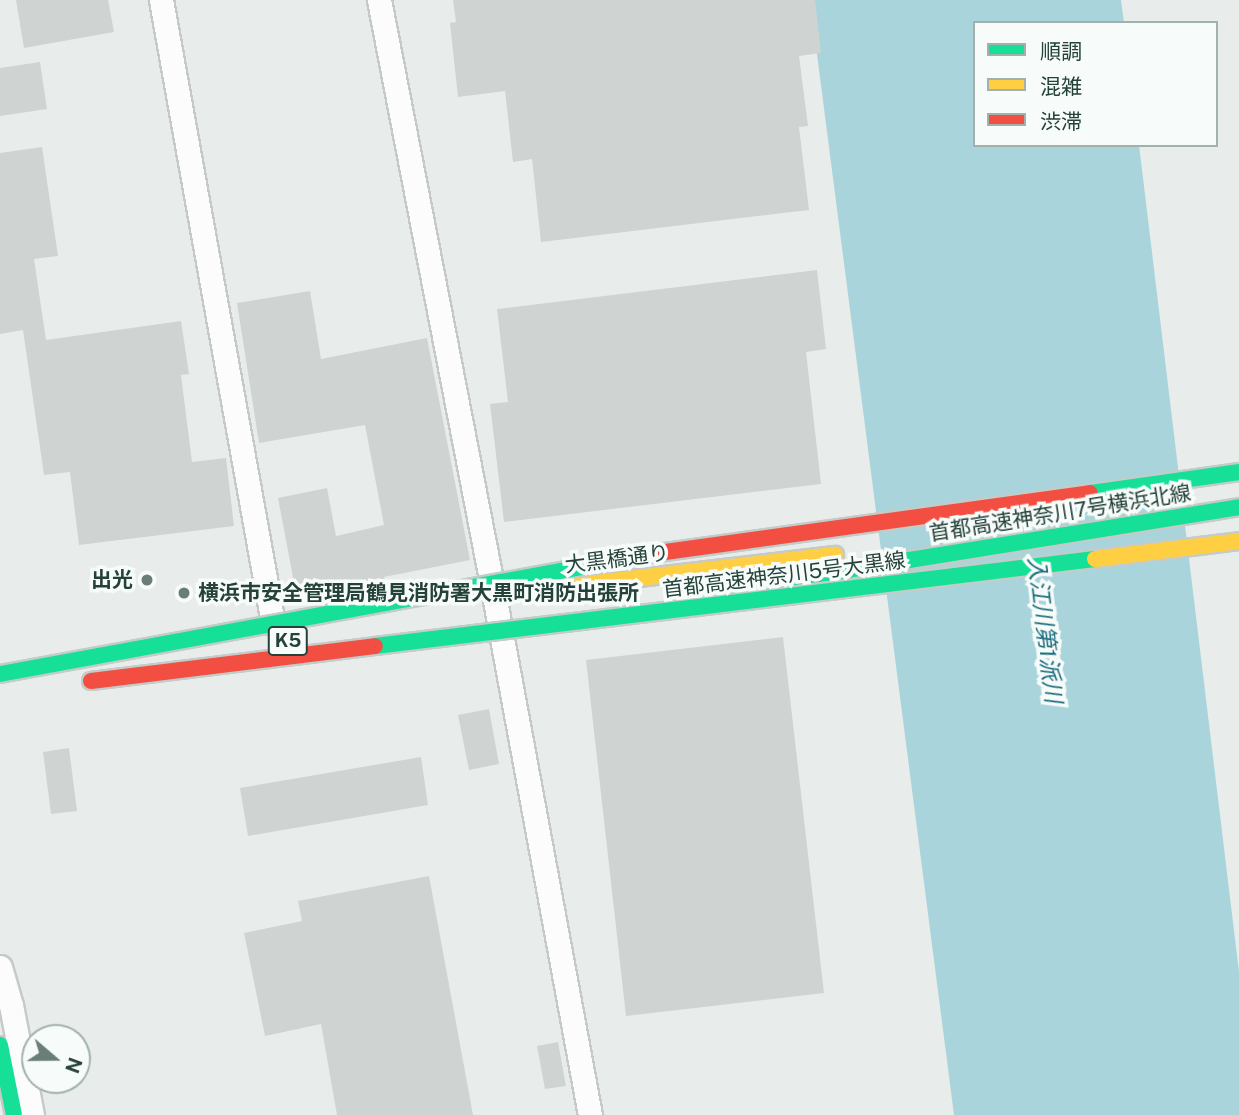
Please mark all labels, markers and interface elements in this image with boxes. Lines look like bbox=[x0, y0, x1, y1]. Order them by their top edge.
legend bbox=[973, 21, 1218, 147]
text: 順調 bbox=[1040, 39, 1082, 64]
text: 混雑 bbox=[1040, 74, 1082, 99]
text: 渋滞 bbox=[1040, 109, 1082, 134]
street label: 首都高速神奈川7号横浜北線 bbox=[927, 480, 1193, 546]
street label: 大黒橋通り bbox=[563, 540, 671, 578]
street label: 首都高速神奈川5号大黒線 bbox=[661, 548, 907, 602]
water label: 入江川第1派川 bbox=[1022, 555, 1068, 705]
place label: 出光 bbox=[91, 567, 133, 593]
marker: 出光 bbox=[139, 572, 155, 588]
place label: 横浜市安全管理局鶴見消防署大黒町消防出張所 bbox=[198, 580, 639, 606]
marker: 横浜市安全管理局鶴見消防署大黒町消防出張所 bbox=[176, 585, 192, 601]
road number: K5 bbox=[267, 626, 309, 656]
north arrow bbox=[21, 1024, 91, 1094]
text: N bbox=[61, 1055, 87, 1076]

